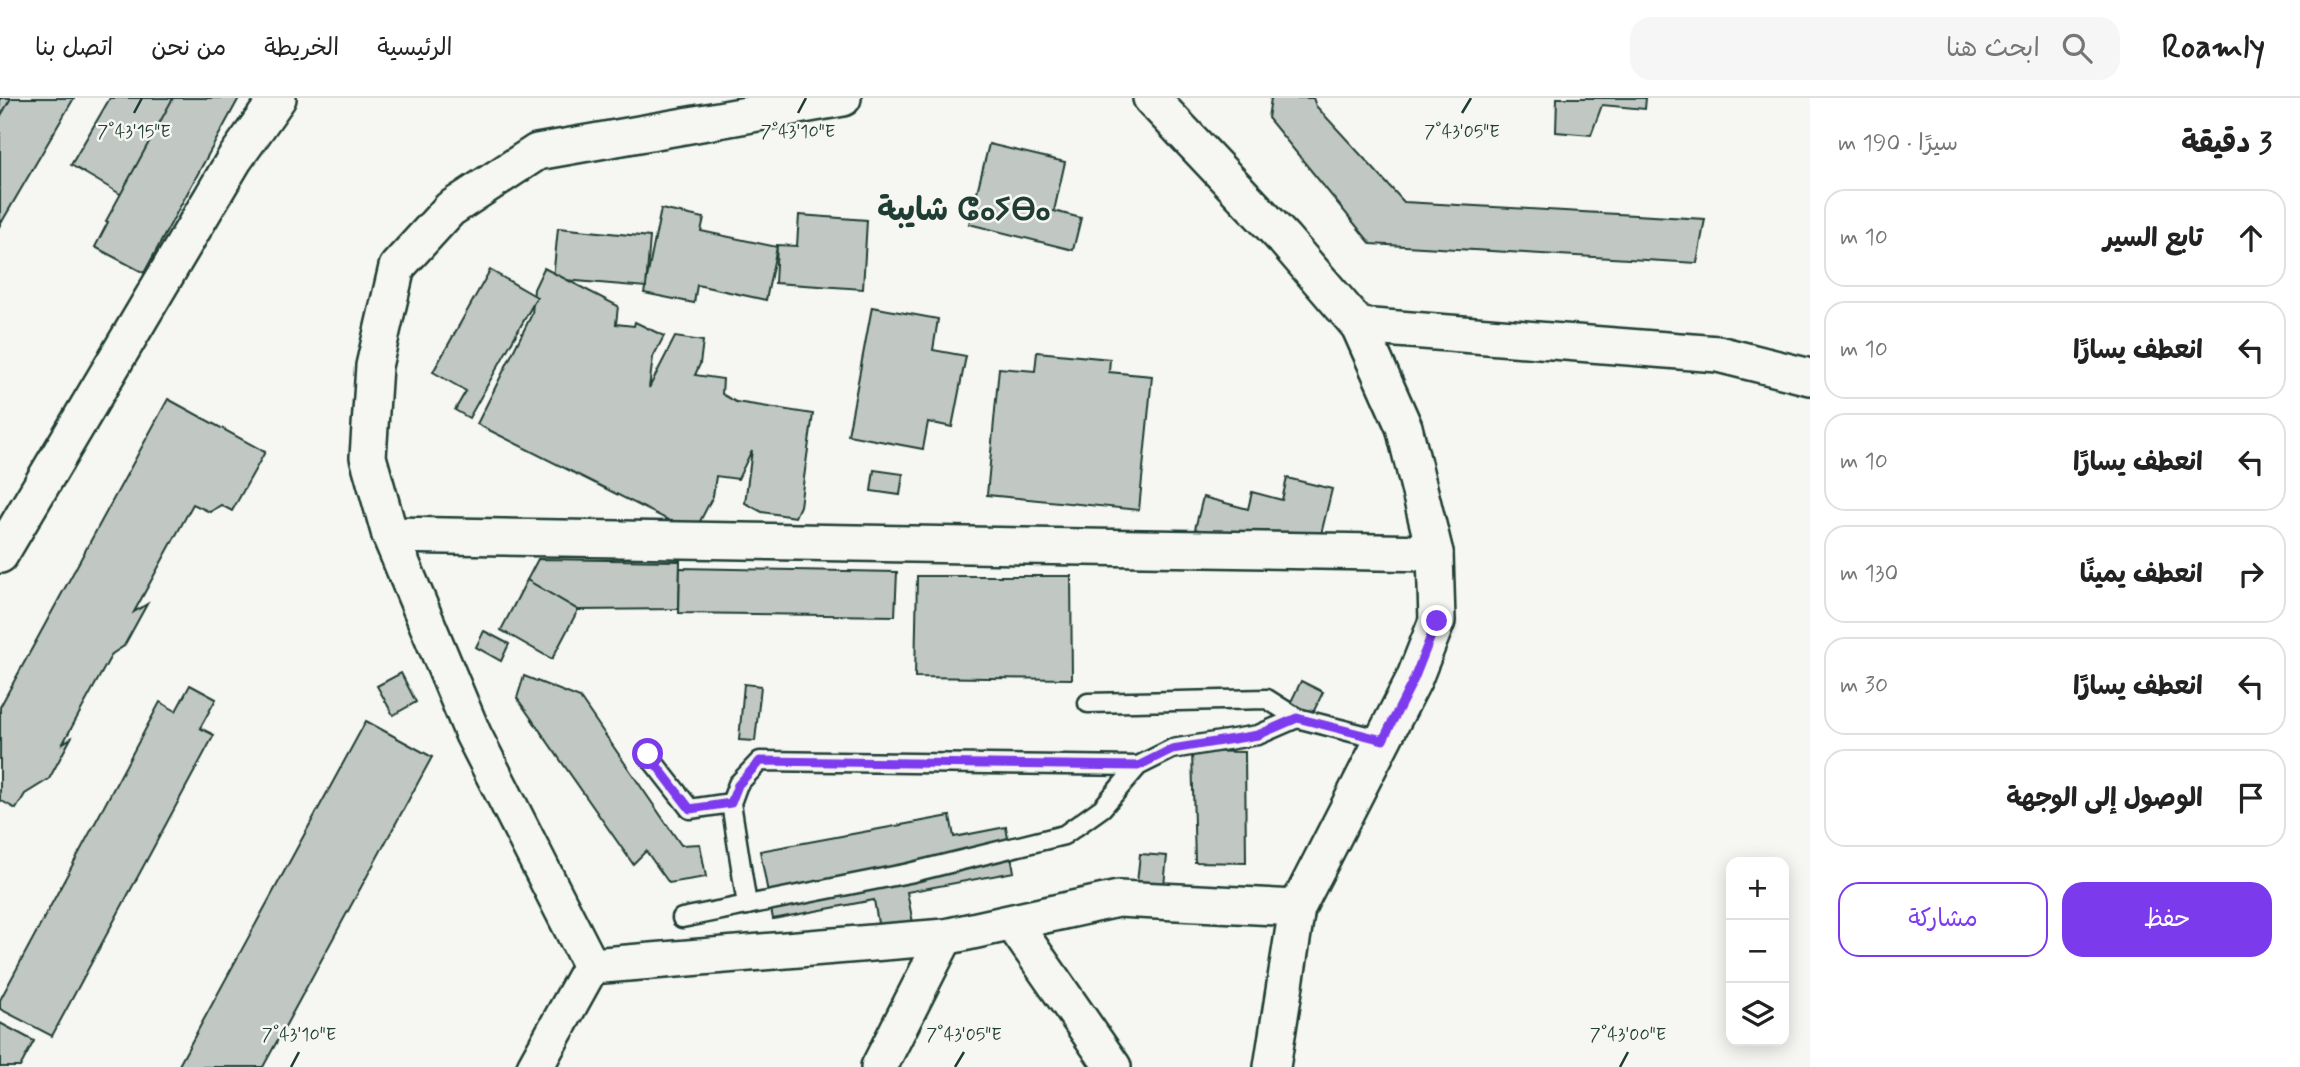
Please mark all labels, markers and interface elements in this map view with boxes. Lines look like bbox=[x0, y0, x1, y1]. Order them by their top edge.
search box bbox=[1630, 17, 2120, 80]
text: Roamly bbox=[2162, 26, 2265, 70]
icon: search bbox=[2058, 29, 2096, 67]
text: ابحث هنا bbox=[1946, 32, 2040, 66]
text: اتصل بنا bbox=[35, 33, 113, 64]
text: من نحن bbox=[151, 33, 226, 64]
text: الخريطة bbox=[264, 33, 339, 64]
text: الرئيسية bbox=[377, 33, 453, 64]
text: 7°43'15"E bbox=[97, 120, 171, 144]
text: 7°43'10"E bbox=[761, 120, 835, 144]
text: 7°43'05"E bbox=[1424, 120, 1500, 144]
text: 3 دقيقة bbox=[2181, 124, 2272, 163]
text: سيرًا · 190 m bbox=[1838, 129, 1958, 159]
district label: شايبة ⵛⴰⵢⴱⴰ bbox=[877, 190, 1051, 232]
icon: ahead bbox=[2232, 219, 2270, 257]
text: تابع السير bbox=[2103, 222, 2203, 256]
text: 10 m bbox=[1840, 223, 1888, 253]
icon: left bbox=[2232, 331, 2270, 369]
text: انعطف يسارًا bbox=[2073, 334, 2203, 368]
text: 10 m bbox=[1840, 335, 1888, 365]
icon: left bbox=[2232, 443, 2270, 481]
text: انعطف يسارًا bbox=[2073, 446, 2203, 480]
text: 10 m bbox=[1840, 447, 1888, 477]
icon: right bbox=[2232, 555, 2270, 593]
text: انعطف يمينًا bbox=[2080, 558, 2203, 592]
text: 130 m bbox=[1840, 559, 1898, 589]
route end bbox=[1421, 605, 1452, 636]
icon: left bbox=[2232, 667, 2270, 705]
text: انعطف يسارًا bbox=[2073, 670, 2203, 704]
text: 30 m bbox=[1840, 671, 1888, 701]
route start bbox=[632, 738, 663, 769]
icon: arrive bbox=[2232, 779, 2270, 817]
text: الوصول إلى الوجهة bbox=[2006, 782, 2203, 816]
map controls bbox=[1726, 857, 1789, 1046]
button: + bbox=[1726, 857, 1789, 920]
button: مشاركة bbox=[1838, 882, 2048, 957]
button: حفظ bbox=[2062, 882, 2272, 957]
button: − bbox=[1726, 920, 1789, 983]
button: layers bbox=[1726, 983, 1789, 1046]
text: 7°43'10"E bbox=[262, 1023, 336, 1047]
text: 7°43'05"E bbox=[926, 1023, 1002, 1047]
text: 7°43'00"E bbox=[1590, 1023, 1666, 1047]

